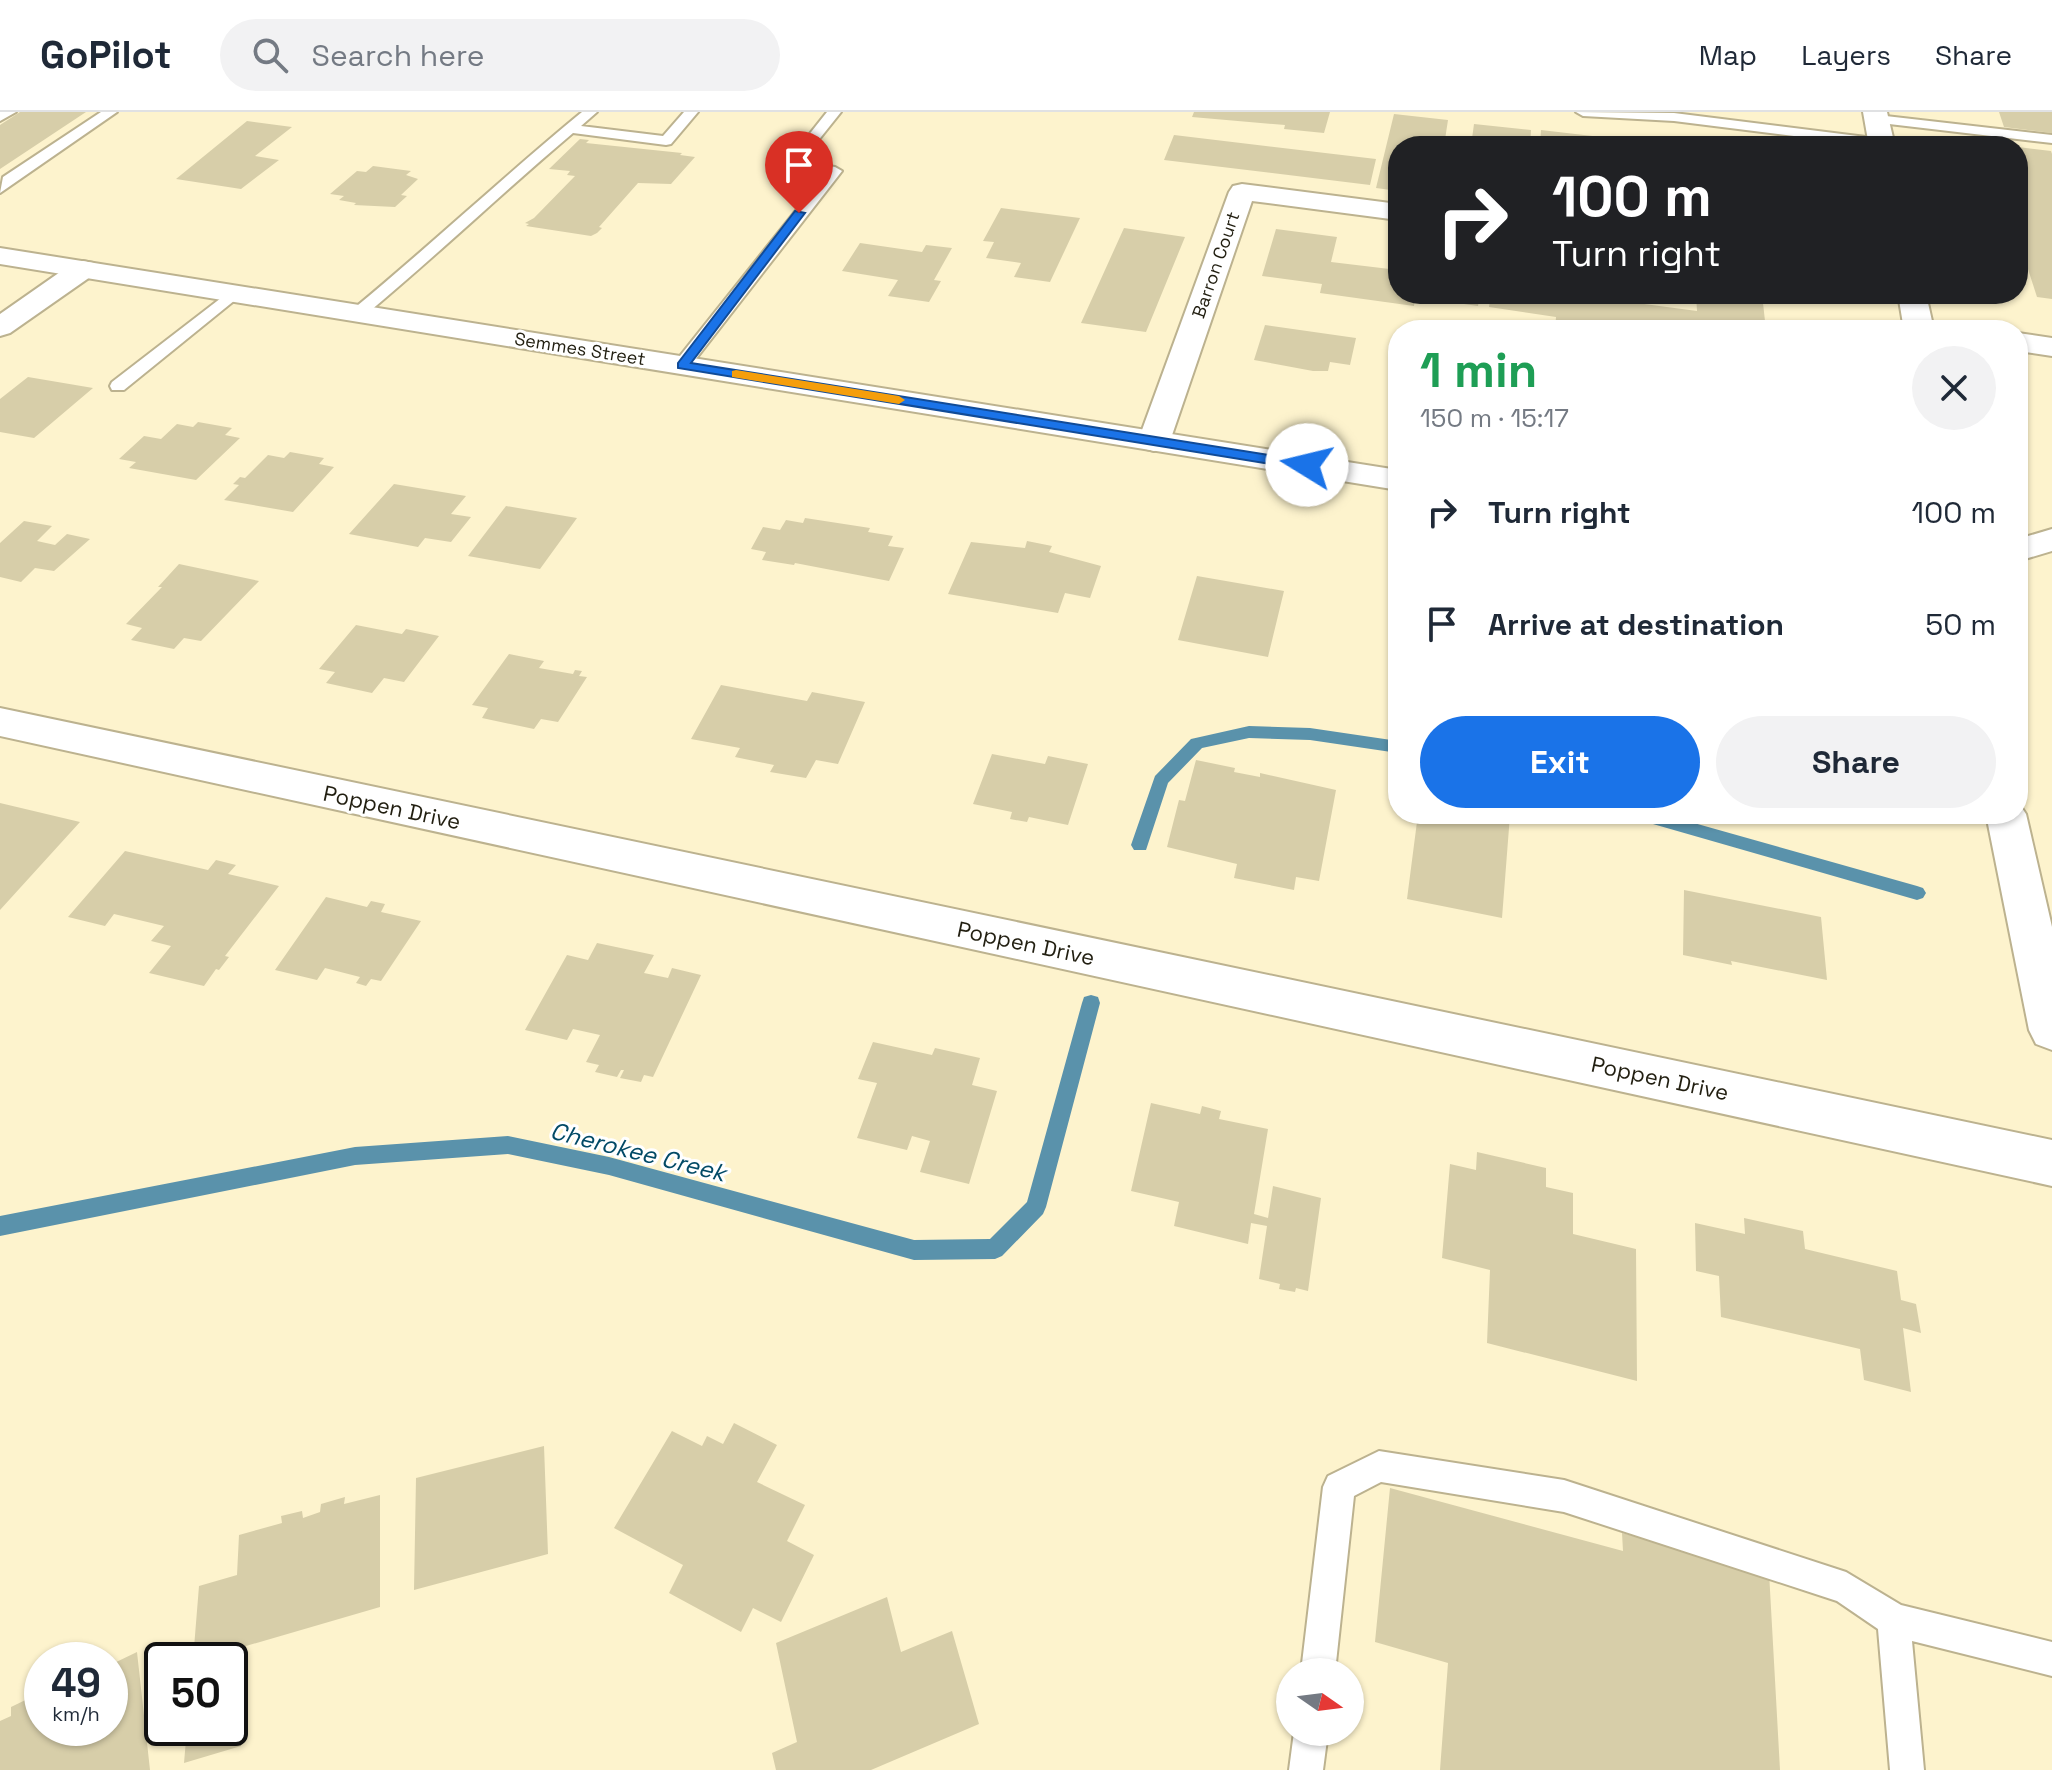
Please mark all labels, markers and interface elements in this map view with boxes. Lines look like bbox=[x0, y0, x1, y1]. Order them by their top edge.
search box bbox=[220, 19, 780, 91]
text: GoPilot bbox=[40, 31, 172, 79]
icon: search bbox=[248, 33, 292, 77]
text: Search here bbox=[312, 36, 484, 75]
text: Map bbox=[1699, 37, 1757, 73]
text: Layers bbox=[1801, 37, 1891, 73]
text: Share bbox=[1935, 37, 2012, 73]
pin bbox=[765, 131, 833, 213]
icon: arrive bbox=[777, 143, 821, 187]
text: 100 m bbox=[1552, 161, 1712, 232]
icon: right bbox=[1420, 168, 1524, 272]
street label: Barron Court bbox=[1187, 209, 1244, 321]
text: Turn right bbox=[1552, 231, 1721, 277]
street label: Semmes Street bbox=[513, 327, 647, 370]
text: 1 min bbox=[1420, 340, 1537, 401]
button: close bbox=[1912, 346, 1996, 430]
text: 150 m · 15:17 bbox=[1420, 401, 1569, 435]
position arrow bbox=[1265, 423, 1349, 507]
icon: right bbox=[1420, 490, 1464, 534]
text: Turn right bbox=[1488, 493, 1631, 532]
text: 100 m bbox=[1911, 493, 1996, 532]
icon: arrive bbox=[1420, 602, 1464, 646]
text: Arrive at destination bbox=[1488, 605, 1784, 644]
text: 50 m bbox=[1925, 605, 1996, 644]
button: Exit bbox=[1420, 716, 1700, 808]
button: Share bbox=[1716, 716, 1996, 808]
street label: Poppen Drive bbox=[321, 779, 463, 835]
street label: Poppen Drive bbox=[955, 915, 1097, 971]
street label: Poppen Drive bbox=[1589, 1050, 1731, 1106]
water label: Cherokee Creek bbox=[547, 1115, 732, 1189]
speed limit sign: 50 bbox=[144, 1642, 248, 1746]
text: 49 bbox=[51, 1658, 101, 1709]
north arrow bbox=[1276, 1658, 1364, 1746]
map controls bbox=[1276, 1658, 1364, 1746]
text: km/h bbox=[52, 1701, 100, 1727]

